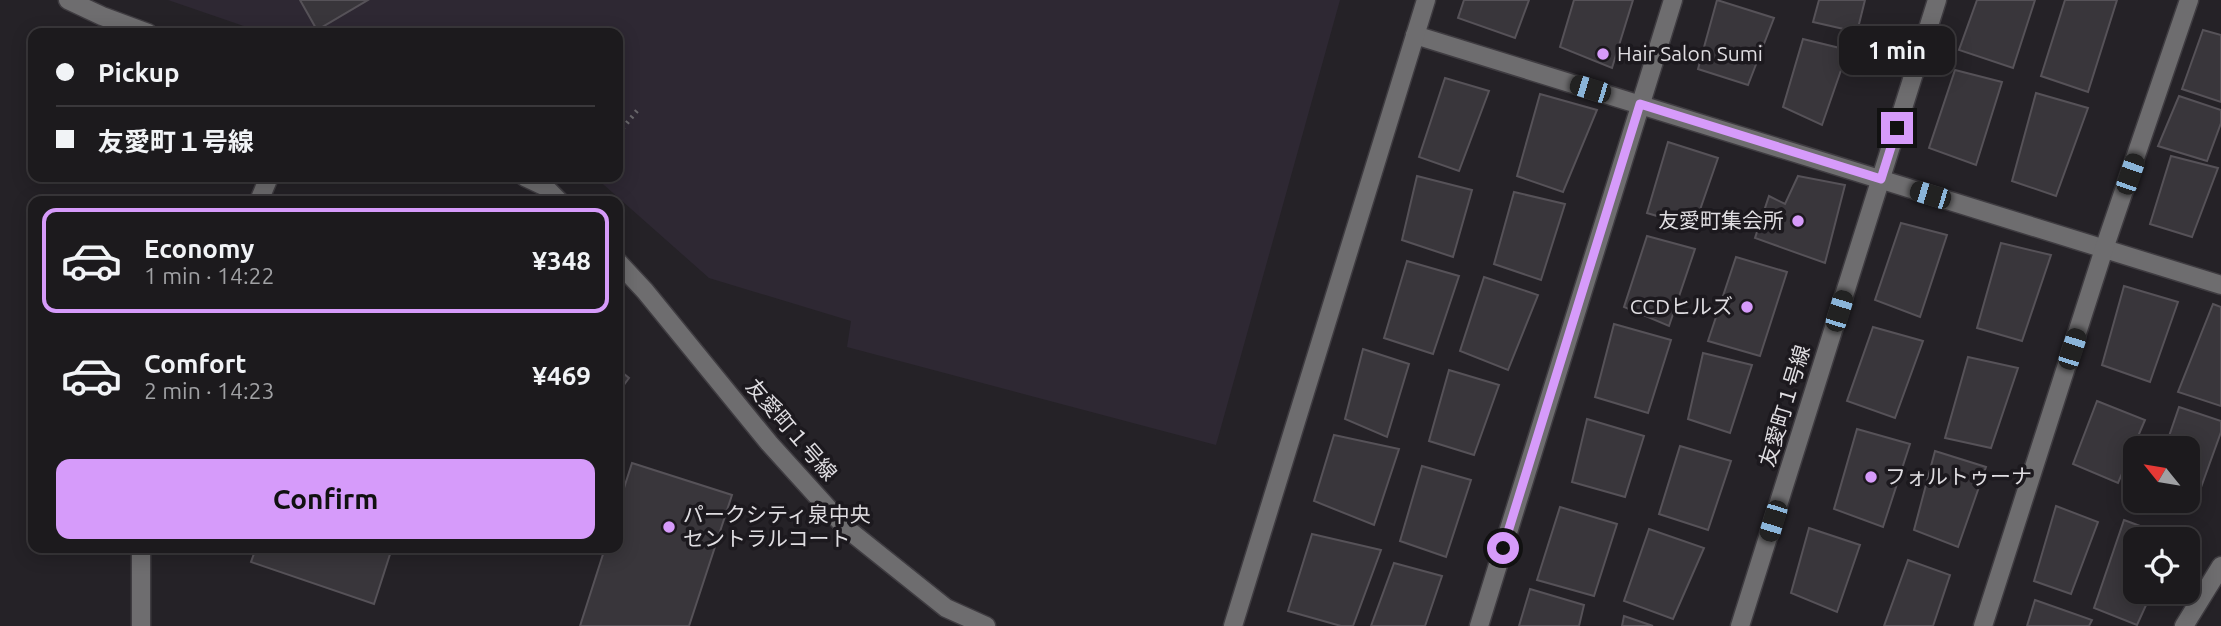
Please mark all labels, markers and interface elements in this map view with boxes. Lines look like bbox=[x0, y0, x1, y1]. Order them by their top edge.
callout: 1 min bbox=[1839, 26, 1955, 76]
text: 1 min bbox=[1868, 38, 1926, 63]
place label: Hair Salon Sumi bbox=[1617, 41, 1763, 65]
marker: Hair Salon Sumi bbox=[1595, 46, 1611, 62]
text: Pickup bbox=[98, 58, 180, 87]
car bbox=[1567, 73, 1614, 105]
route end bbox=[1881, 112, 1913, 144]
text: 友愛町１号線 bbox=[98, 127, 254, 156]
car bbox=[2114, 151, 2147, 197]
car bbox=[1907, 179, 1954, 211]
place label: 友愛町集会所 bbox=[1658, 208, 1784, 232]
marker: 友愛町集会所 bbox=[1790, 213, 1806, 229]
icon: car bbox=[60, 229, 123, 292]
text: Economy bbox=[144, 234, 254, 263]
text: ¥348 bbox=[532, 246, 591, 275]
text: 1 min · 14:22 bbox=[144, 263, 275, 288]
car bbox=[1823, 288, 1856, 334]
place label: CCDヒルズ bbox=[1630, 294, 1733, 318]
marker: CCDヒルズ bbox=[1739, 299, 1755, 315]
car bbox=[2056, 326, 2089, 372]
street label: 友愛町１号線 bbox=[1754, 342, 1814, 469]
icon: car bbox=[60, 344, 123, 407]
text: Comfort bbox=[144, 349, 247, 378]
text: ¥469 bbox=[532, 361, 591, 390]
street label: 友愛町１号線 bbox=[741, 374, 842, 485]
text: 2 min · 14:23 bbox=[144, 378, 275, 403]
north arrow bbox=[2123, 436, 2200, 513]
map controls bbox=[2123, 436, 2200, 604]
button: Confirm bbox=[56, 459, 595, 539]
place label: フォルトゥーナ bbox=[1885, 464, 2032, 488]
marker: フォルトゥーナ bbox=[1863, 469, 1879, 485]
car bbox=[1757, 498, 1790, 544]
place label: パークシティ泉中央 セントラルコート bbox=[683, 502, 871, 550]
marker: パークシティ泉中央 セントラルコート bbox=[661, 519, 677, 535]
button: locate bbox=[2123, 527, 2200, 604]
route start bbox=[1487, 532, 1519, 564]

